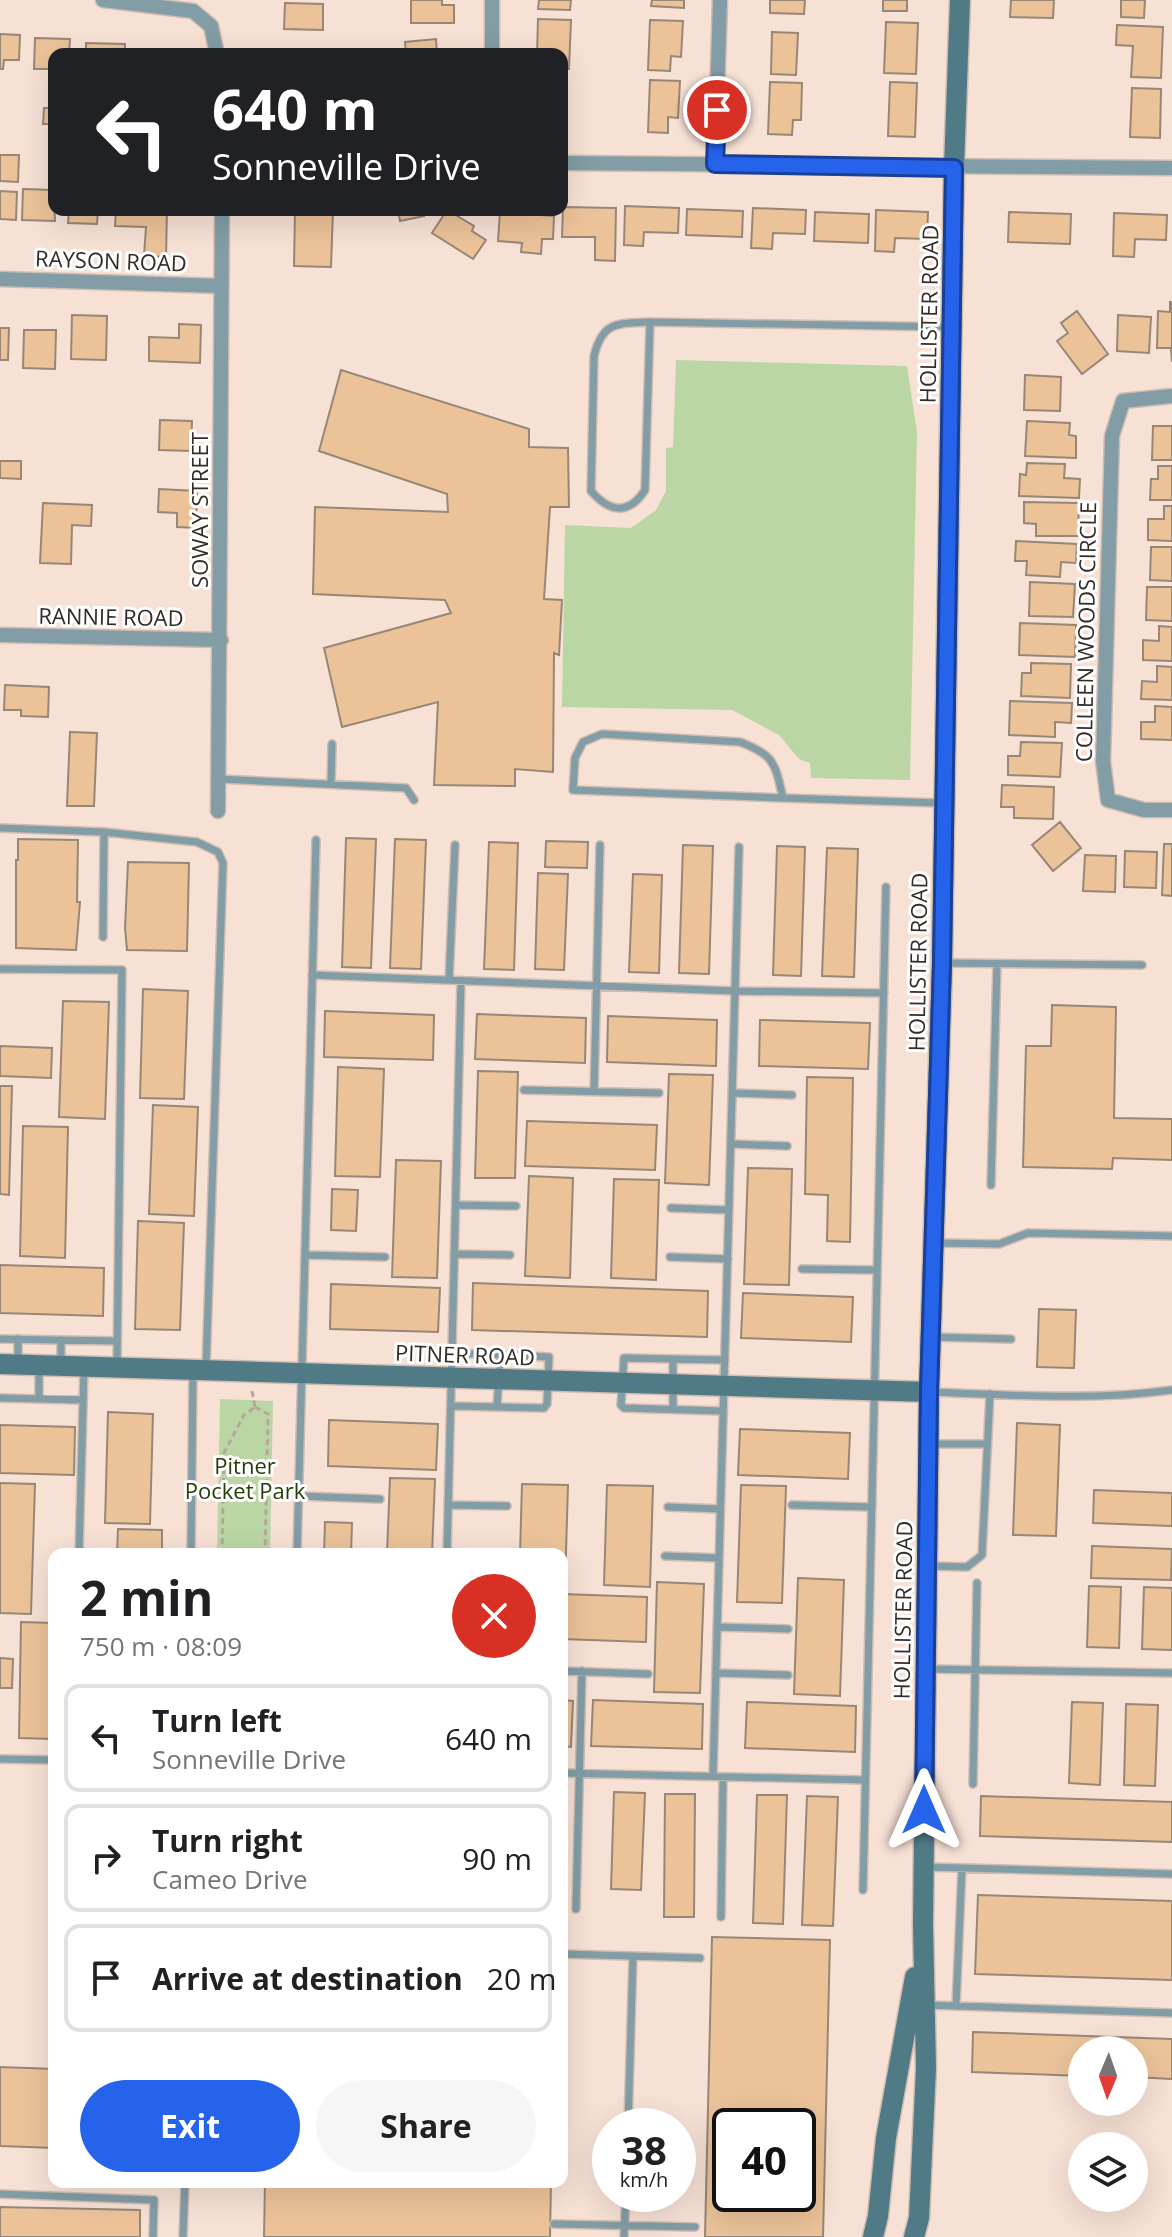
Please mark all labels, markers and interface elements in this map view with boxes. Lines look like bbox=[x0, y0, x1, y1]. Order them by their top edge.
text: 640 m bbox=[212, 70, 378, 146]
pin bbox=[683, 76, 751, 144]
icon: left bbox=[80, 80, 184, 184]
icon: arrive bbox=[695, 88, 739, 132]
text: Sonneville Drive bbox=[212, 142, 481, 191]
street label: HOLLISTER ROAD bbox=[911, 224, 945, 404]
street label: RAYSON ROAD bbox=[35, 242, 187, 278]
street label: SOWAY STREET bbox=[184, 432, 214, 588]
street label: COLLEEN WOODS CIRCLE bbox=[1068, 502, 1102, 762]
street label: RANNIE ROAD bbox=[38, 600, 184, 632]
street label: HOLLISTER ROAD bbox=[900, 872, 934, 1052]
street label: PITNER ROAD bbox=[394, 1337, 536, 1371]
park label: Pitner Pocket Park bbox=[185, 1450, 306, 1505]
street label: HOLLISTER ROAD bbox=[885, 1520, 919, 1700]
text: 2 min bbox=[80, 1565, 213, 1630]
button: close bbox=[452, 1574, 536, 1658]
text: 750 m · 08:09 bbox=[80, 1628, 242, 1664]
text: Turn left bbox=[152, 1700, 282, 1741]
icon: left bbox=[84, 1716, 128, 1760]
text: 640 m bbox=[445, 1718, 532, 1759]
text: Sonneville Drive bbox=[152, 1741, 346, 1777]
position arrow bbox=[882, 1768, 966, 1852]
text: Turn right bbox=[152, 1820, 303, 1861]
icon: right bbox=[84, 1836, 128, 1880]
text: 90 m bbox=[462, 1838, 532, 1879]
text: Cameo Drive bbox=[152, 1861, 308, 1897]
icon: arrive bbox=[84, 1956, 128, 2000]
text: Arrive at destination bbox=[152, 1958, 463, 1999]
text: 20 m bbox=[487, 1958, 557, 1999]
north arrow bbox=[1068, 2036, 1148, 2116]
map controls bbox=[1068, 2036, 1148, 2212]
button: Exit bbox=[80, 2080, 300, 2172]
button: Share bbox=[316, 2080, 536, 2172]
speed limit sign: 40 bbox=[712, 2108, 816, 2212]
text: 38 bbox=[621, 2122, 667, 2177]
button: layers bbox=[1068, 2132, 1148, 2212]
text: km/h bbox=[620, 2166, 668, 2193]

